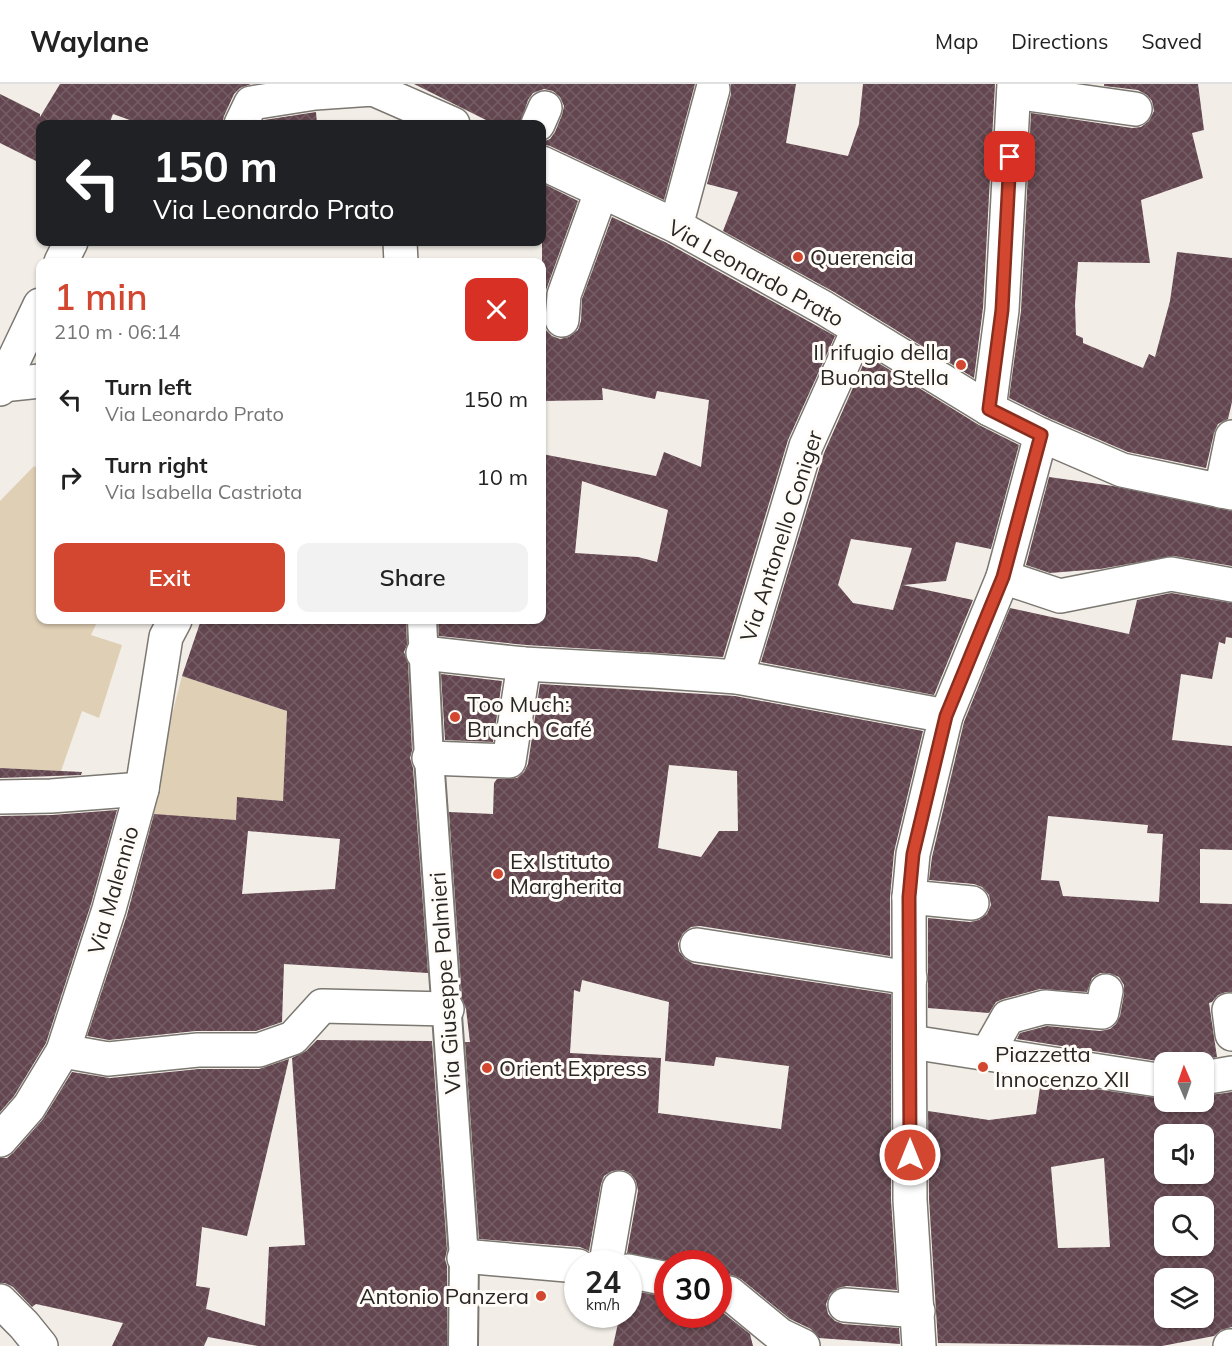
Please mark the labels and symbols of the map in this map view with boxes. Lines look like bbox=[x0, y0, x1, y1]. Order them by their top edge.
pin bbox=[984, 131, 1035, 182]
street label: Via Leonardo Prato bbox=[663, 213, 849, 333]
place label: Querencia bbox=[810, 243, 914, 271]
marker: Querencia bbox=[791, 250, 805, 264]
place label: Il rifugio della Buona Stella bbox=[813, 338, 949, 391]
marker: Il rifugio della Buona Stella bbox=[954, 358, 968, 372]
street label: Via Antonello Coniger bbox=[734, 427, 828, 645]
place label: Too Much: Brunch Café bbox=[467, 690, 592, 743]
marker: Too Much: Brunch Café bbox=[448, 710, 462, 724]
street label: Via Malennio bbox=[81, 823, 145, 957]
place label: Ex Istituto Margherita bbox=[510, 847, 622, 900]
marker: Ex Istituto Margherita bbox=[491, 867, 505, 881]
street label: Via Giuseppe Palmieri bbox=[423, 871, 467, 1095]
place label: Piazzetta Innocenzo XII bbox=[995, 1040, 1130, 1093]
north arrow bbox=[1154, 1052, 1214, 1112]
place label: Orient Express bbox=[499, 1054, 647, 1082]
marker: Piazzetta Innocenzo XII bbox=[976, 1060, 990, 1074]
marker: Orient Express bbox=[480, 1061, 494, 1075]
position arrow bbox=[878, 1123, 942, 1187]
speed limit sign: 30 bbox=[654, 1250, 732, 1328]
place label: Antonio Panzera bbox=[359, 1282, 529, 1310]
marker: Antonio Panzera bbox=[534, 1289, 548, 1303]

